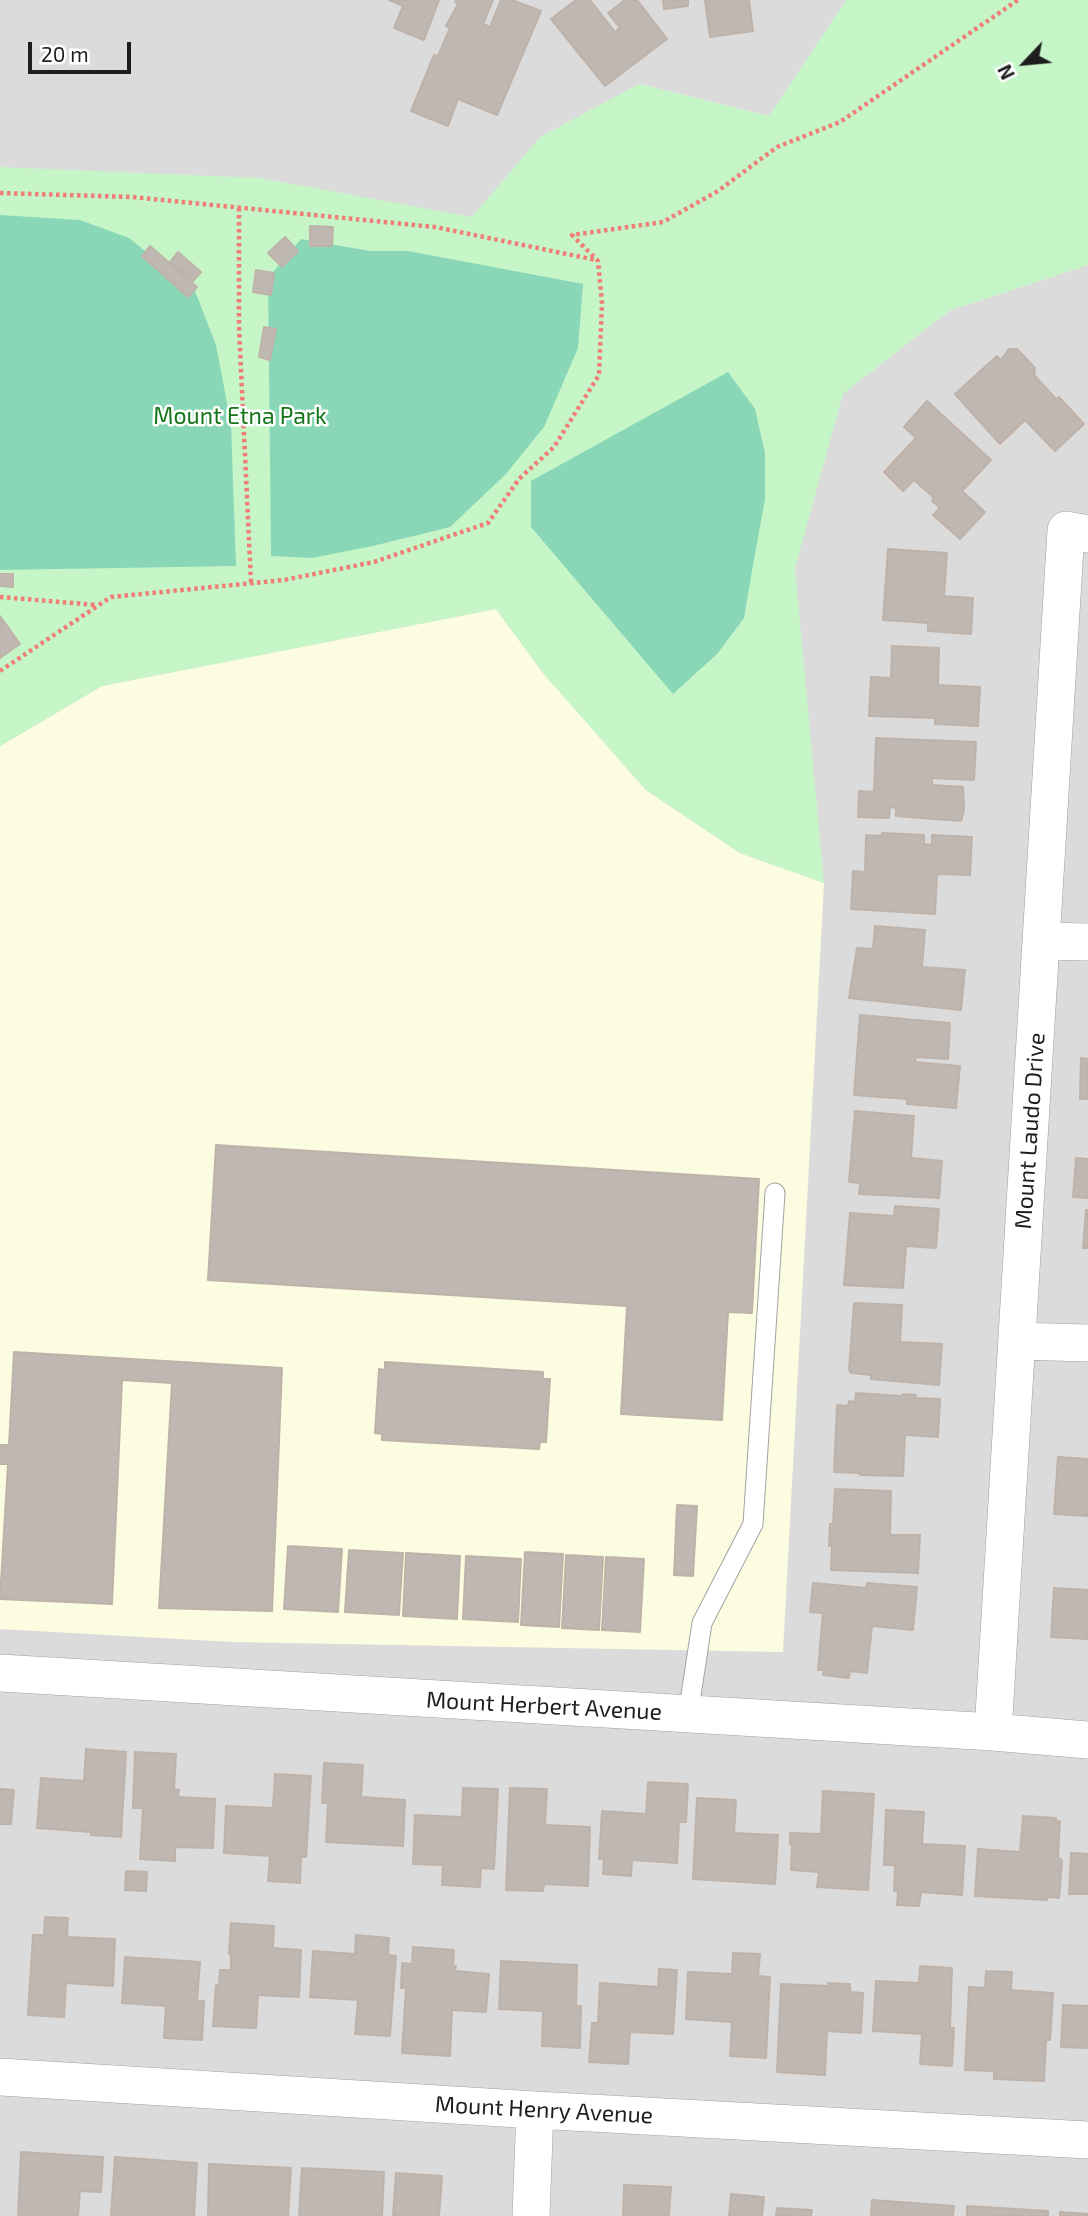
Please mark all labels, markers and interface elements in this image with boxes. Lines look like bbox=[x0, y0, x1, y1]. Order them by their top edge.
scale bar bbox=[32, 28, 135, 72]
north arrow bbox=[990, 28, 1060, 98]
text: 20 m bbox=[41, 41, 89, 66]
text: N bbox=[992, 61, 1019, 84]
park label: Mount Etna Park bbox=[153, 402, 327, 430]
street label: Mount Laudo Drive bbox=[1009, 1032, 1051, 1230]
street label: Mount Herbert Avenue bbox=[425, 1686, 663, 1726]
street label: Mount Henry Avenue bbox=[434, 2091, 654, 2129]

